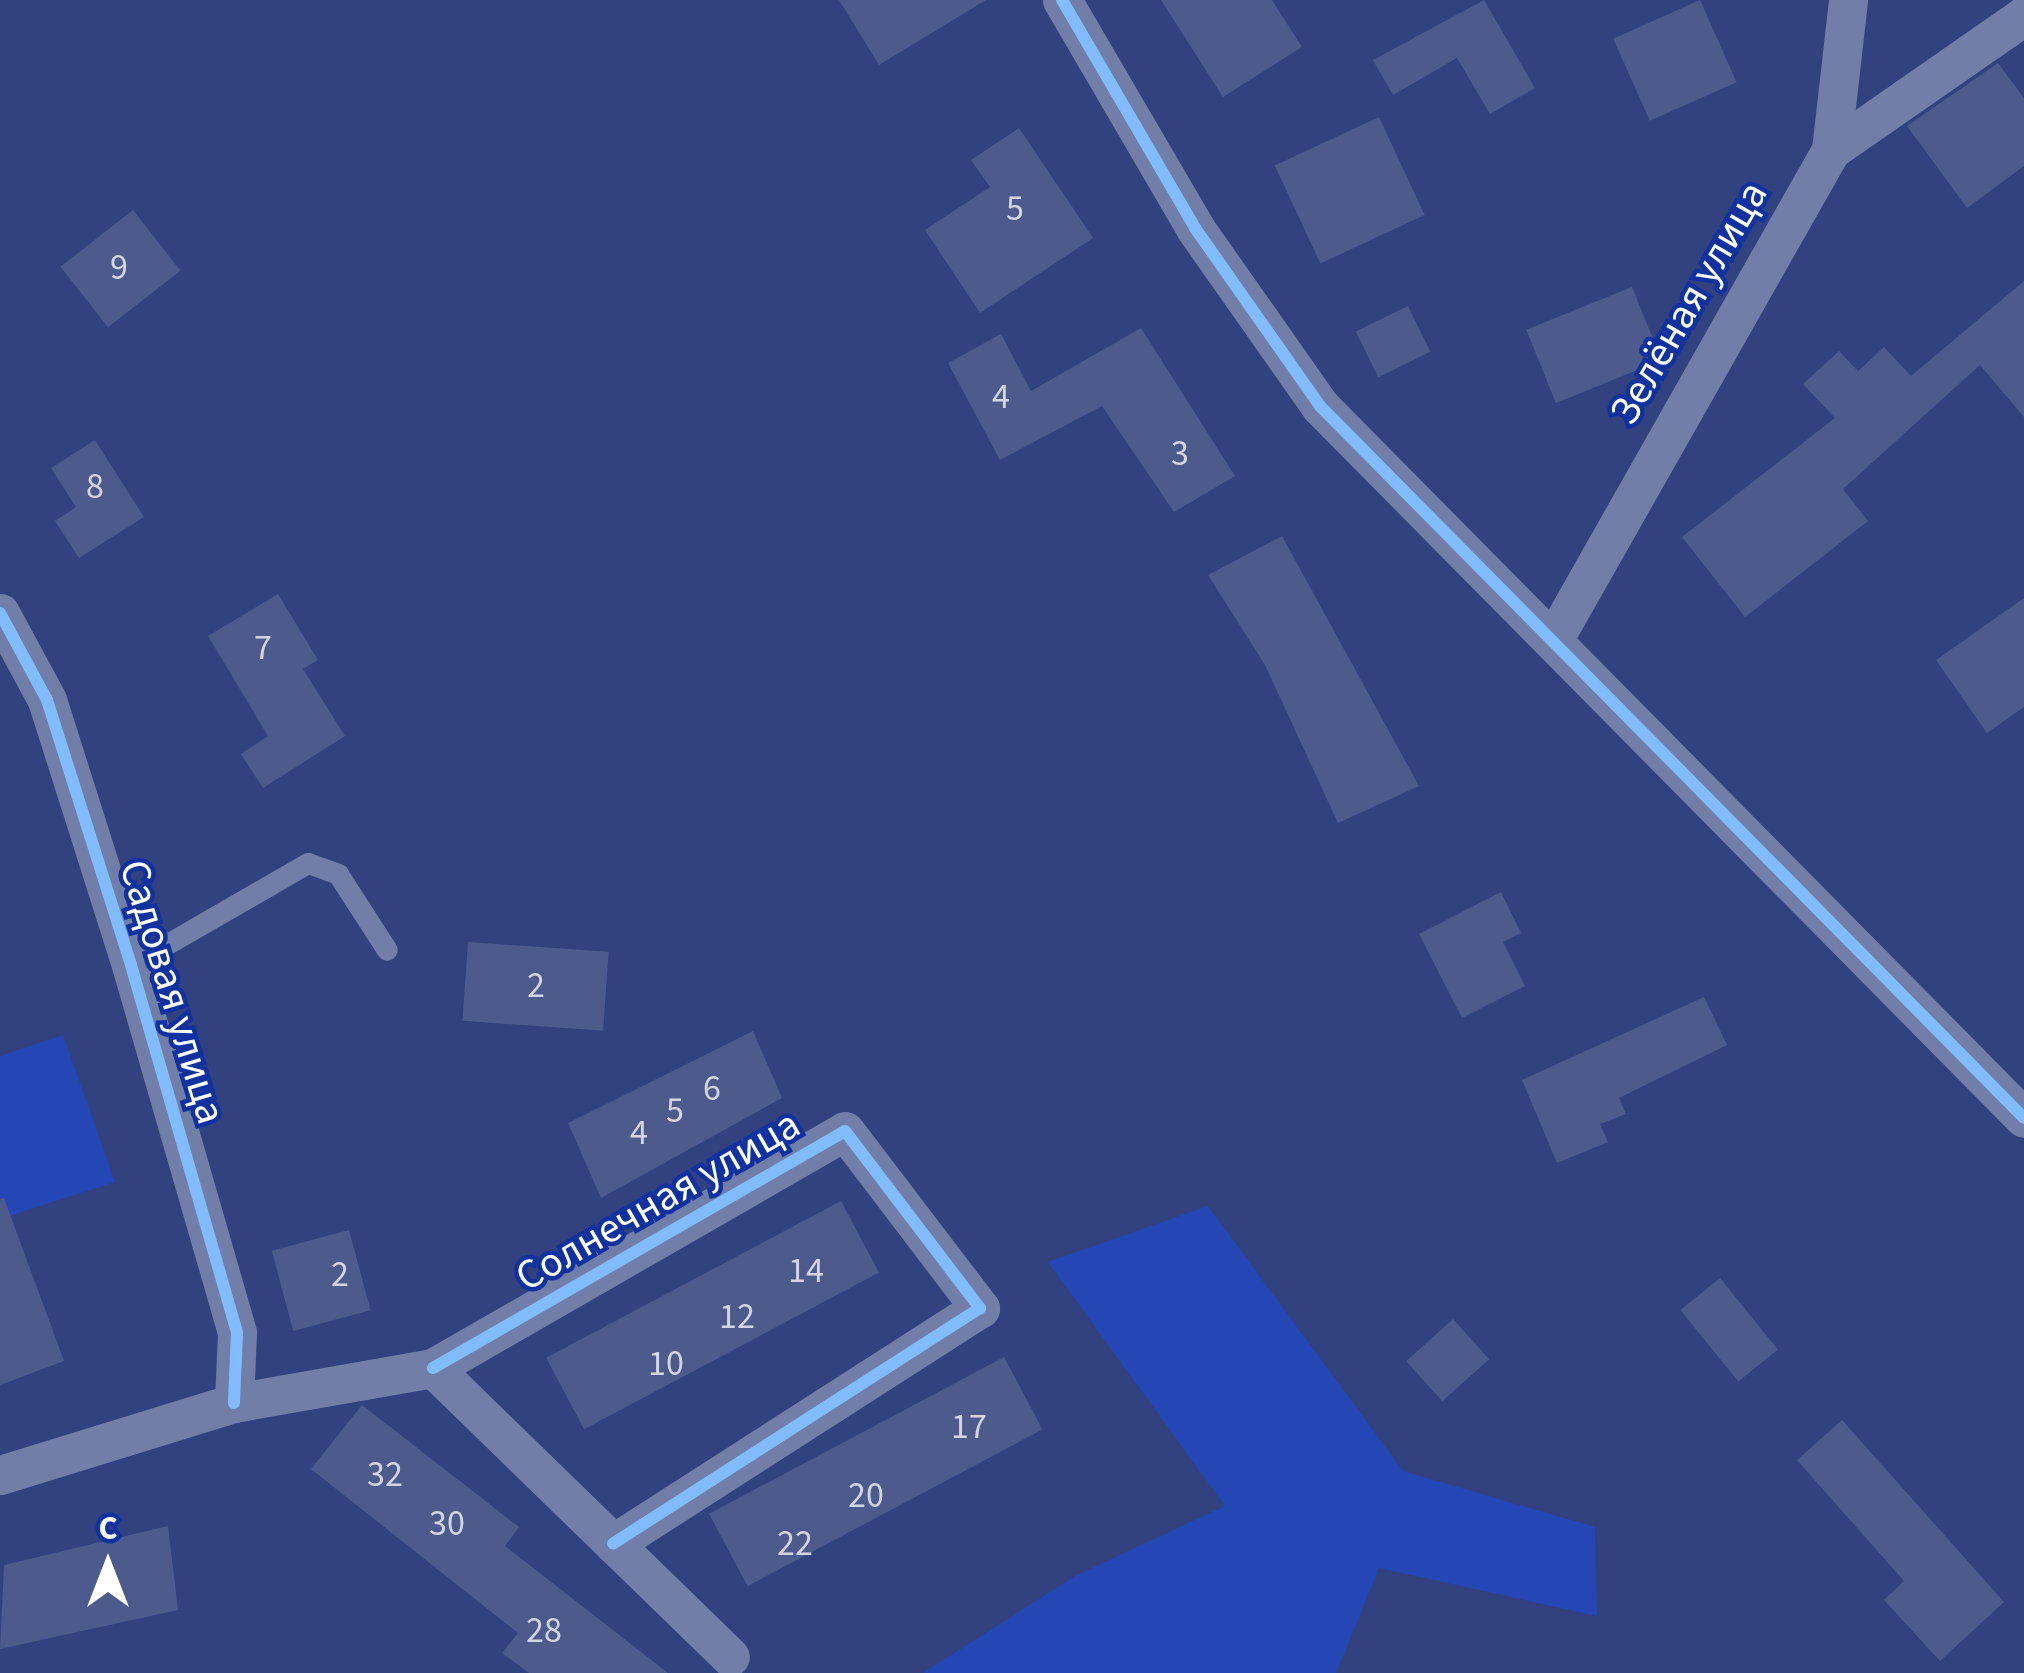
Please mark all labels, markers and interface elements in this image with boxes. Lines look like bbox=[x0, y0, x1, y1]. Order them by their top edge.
street label: Зелёная улица bbox=[1599, 173, 1779, 433]
house number: 5 bbox=[1006, 187, 1024, 231]
house number: 9 bbox=[110, 246, 128, 290]
house number: 4 bbox=[992, 375, 1010, 419]
house number: 3 bbox=[1171, 432, 1189, 476]
house number: 8 bbox=[86, 465, 104, 509]
house number: 7 bbox=[254, 626, 272, 670]
street label: Садовая улица bbox=[108, 854, 236, 1130]
house number: 2 bbox=[527, 964, 545, 1008]
house number: 6 bbox=[703, 1067, 721, 1111]
house number: 5 bbox=[666, 1089, 684, 1133]
street label: Солнечная улица bbox=[507, 1099, 809, 1303]
house number: 4 bbox=[630, 1111, 648, 1155]
house number: 14 bbox=[788, 1249, 824, 1293]
house number: 2 bbox=[331, 1253, 349, 1297]
house number: 12 bbox=[719, 1295, 755, 1339]
house number: 10 bbox=[648, 1342, 684, 1386]
house number: 17 bbox=[951, 1405, 987, 1449]
house number: 32 bbox=[367, 1453, 403, 1497]
house number: 20 bbox=[848, 1474, 884, 1518]
house number: 30 bbox=[429, 1502, 465, 1546]
north arrow bbox=[48, 1505, 168, 1625]
text: С bbox=[98, 1505, 118, 1552]
house number: 22 bbox=[777, 1522, 813, 1566]
house number: 28 bbox=[526, 1609, 562, 1653]

